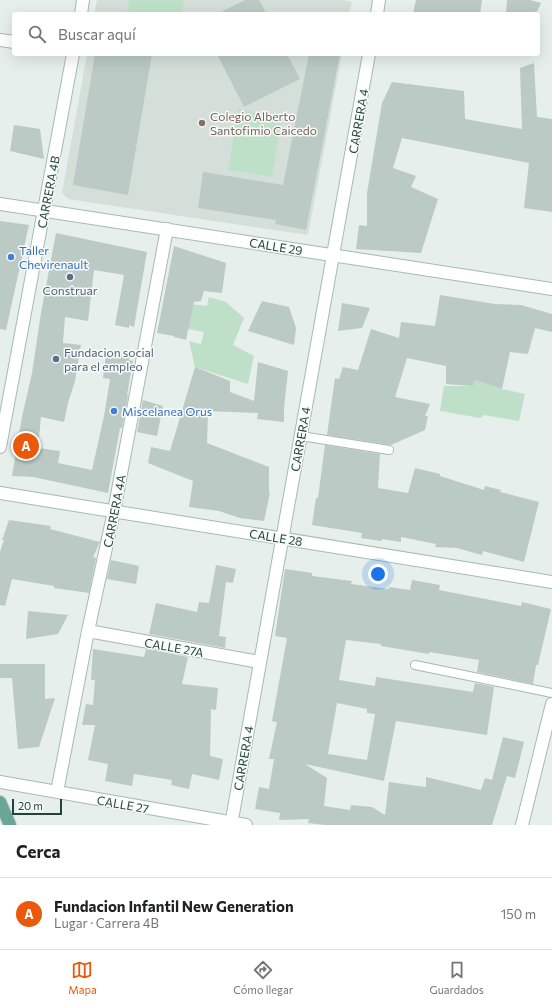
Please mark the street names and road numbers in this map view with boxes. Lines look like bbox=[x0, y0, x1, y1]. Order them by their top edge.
street label: CARRERA 4 bbox=[345, 88, 371, 154]
street label: CARRERA 4B bbox=[34, 154, 62, 229]
street label: CALLE 29 bbox=[248, 235, 304, 257]
street label: CARRERA 4 bbox=[287, 406, 313, 472]
street label: CARRERA 4A bbox=[100, 473, 128, 549]
street label: CALLE 28 bbox=[248, 526, 304, 548]
street label: CALLE 27A bbox=[143, 635, 205, 659]
street label: CARRERA 4 bbox=[230, 725, 256, 791]
street label: CALLE 27 bbox=[96, 793, 150, 815]

